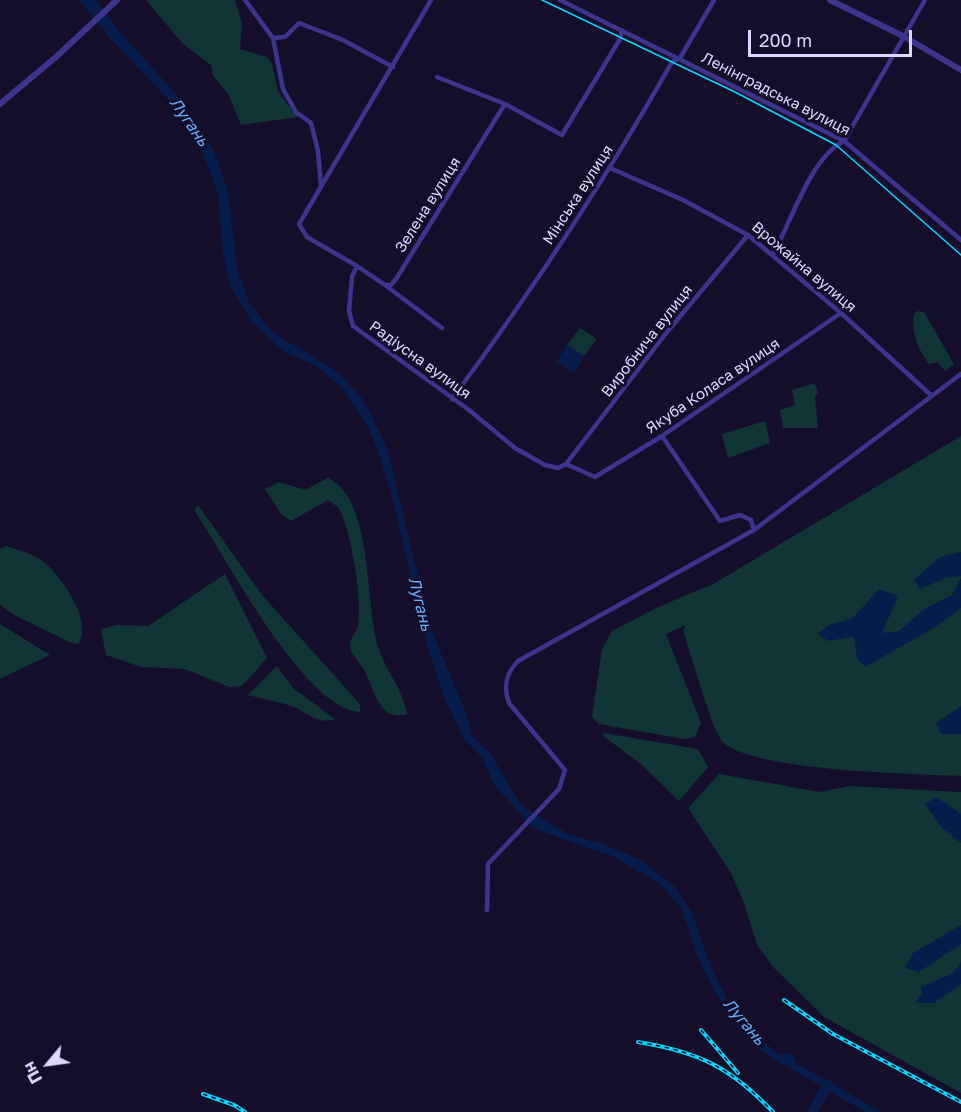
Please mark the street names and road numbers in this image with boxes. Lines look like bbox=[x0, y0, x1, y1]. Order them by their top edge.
street label: Ленінградська вулиця bbox=[699, 49, 853, 139]
street label: Мінська вулиця bbox=[539, 142, 617, 248]
street label: Зелена вулиця bbox=[391, 154, 465, 256]
street label: Врожайна вулиця bbox=[748, 218, 860, 316]
street label: Виробнича вулиця bbox=[598, 281, 696, 401]
street label: Радіусна вулиця bbox=[366, 317, 474, 403]
street label: Якуба Коласа вулиця bbox=[643, 335, 783, 437]

